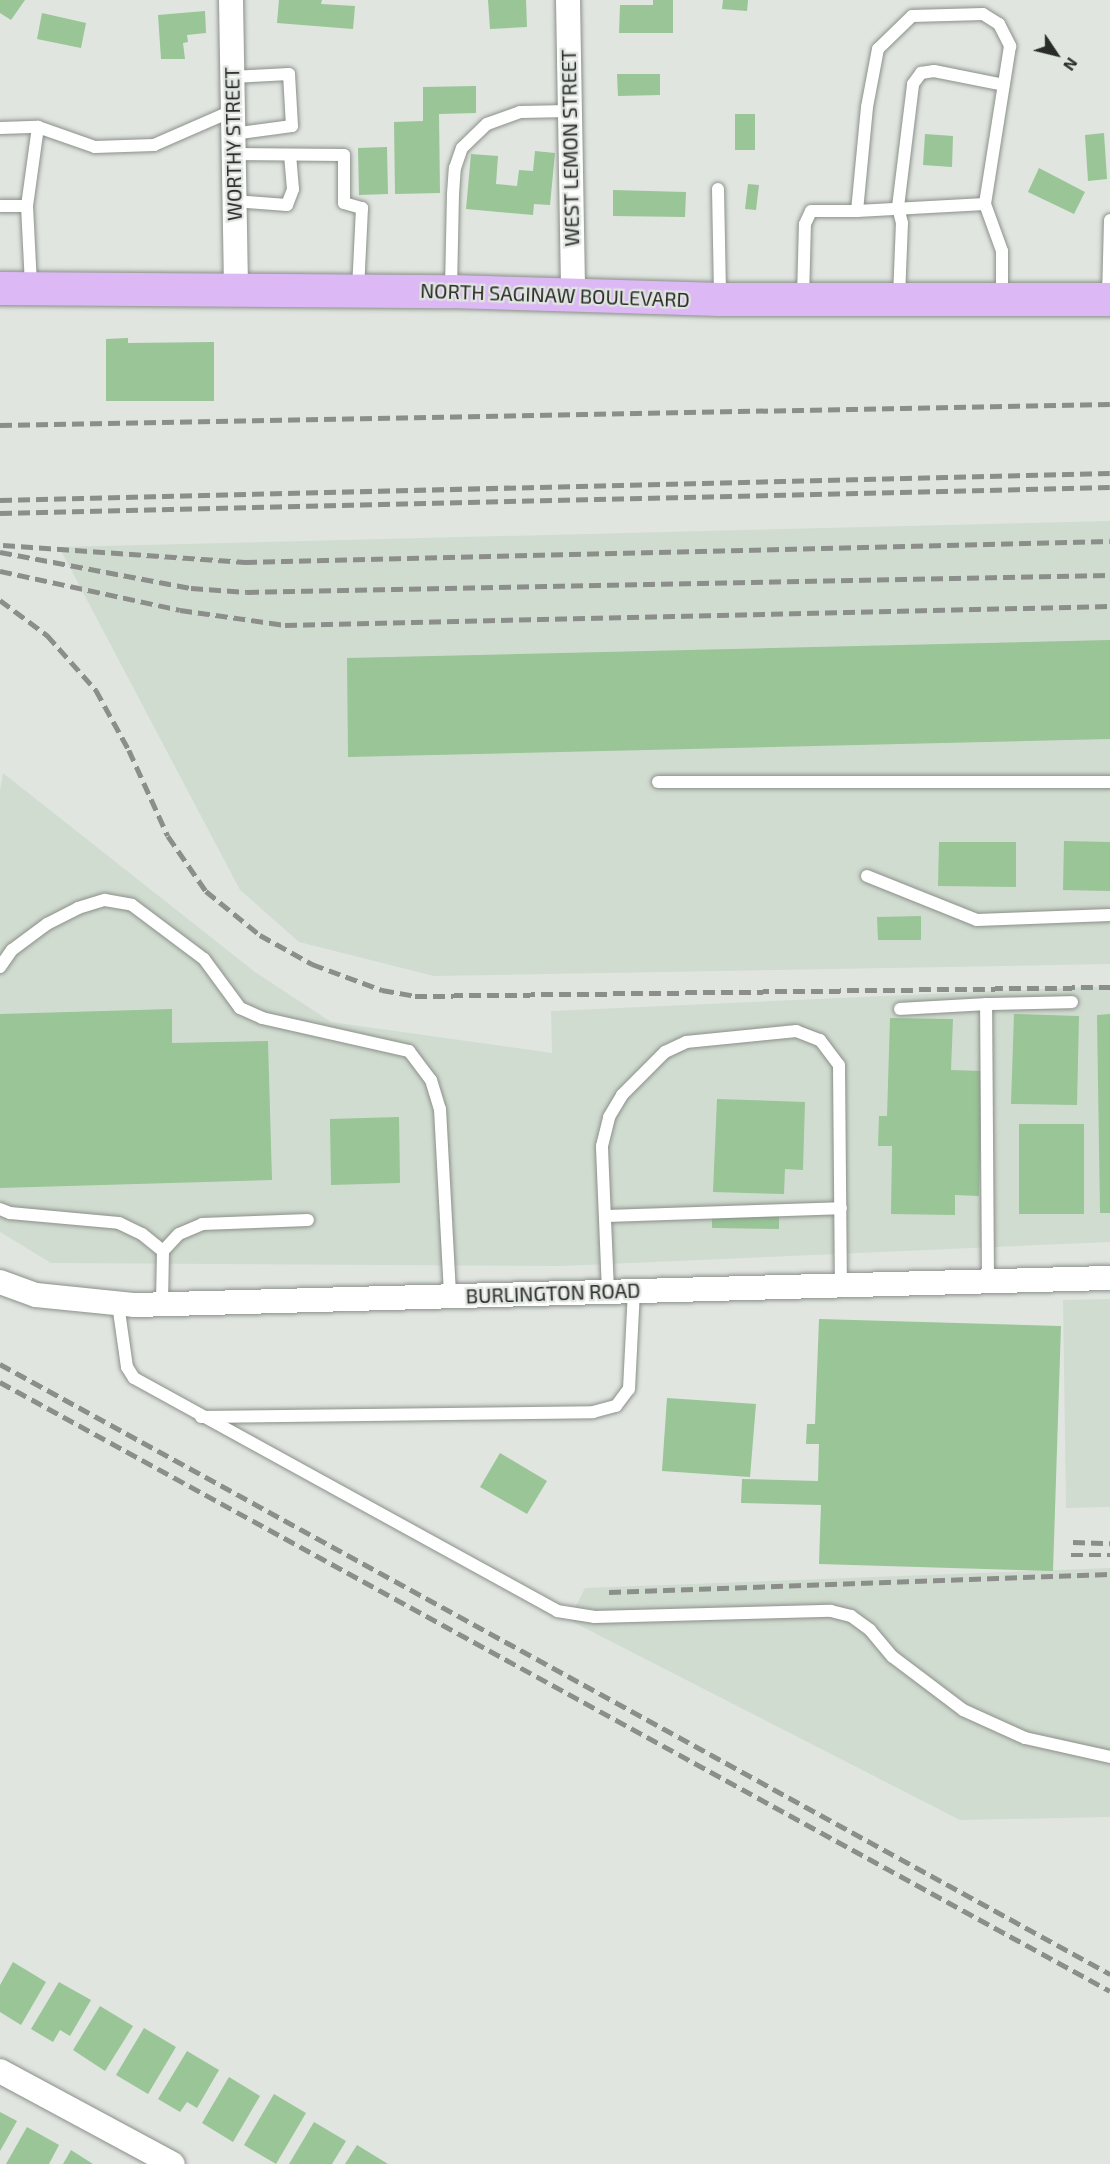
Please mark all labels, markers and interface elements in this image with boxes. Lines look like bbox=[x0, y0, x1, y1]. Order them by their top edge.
north arrow bbox=[1026, 24, 1086, 84]
street label: WEST LEMON STREET bbox=[556, 49, 584, 247]
text: N bbox=[1060, 54, 1082, 75]
street label: WORTHY STREET bbox=[220, 67, 246, 221]
street label: NORTH SAGINAW BOULEVARD bbox=[420, 278, 690, 312]
street label: BURLINGTON ROAD bbox=[465, 1278, 641, 1308]

